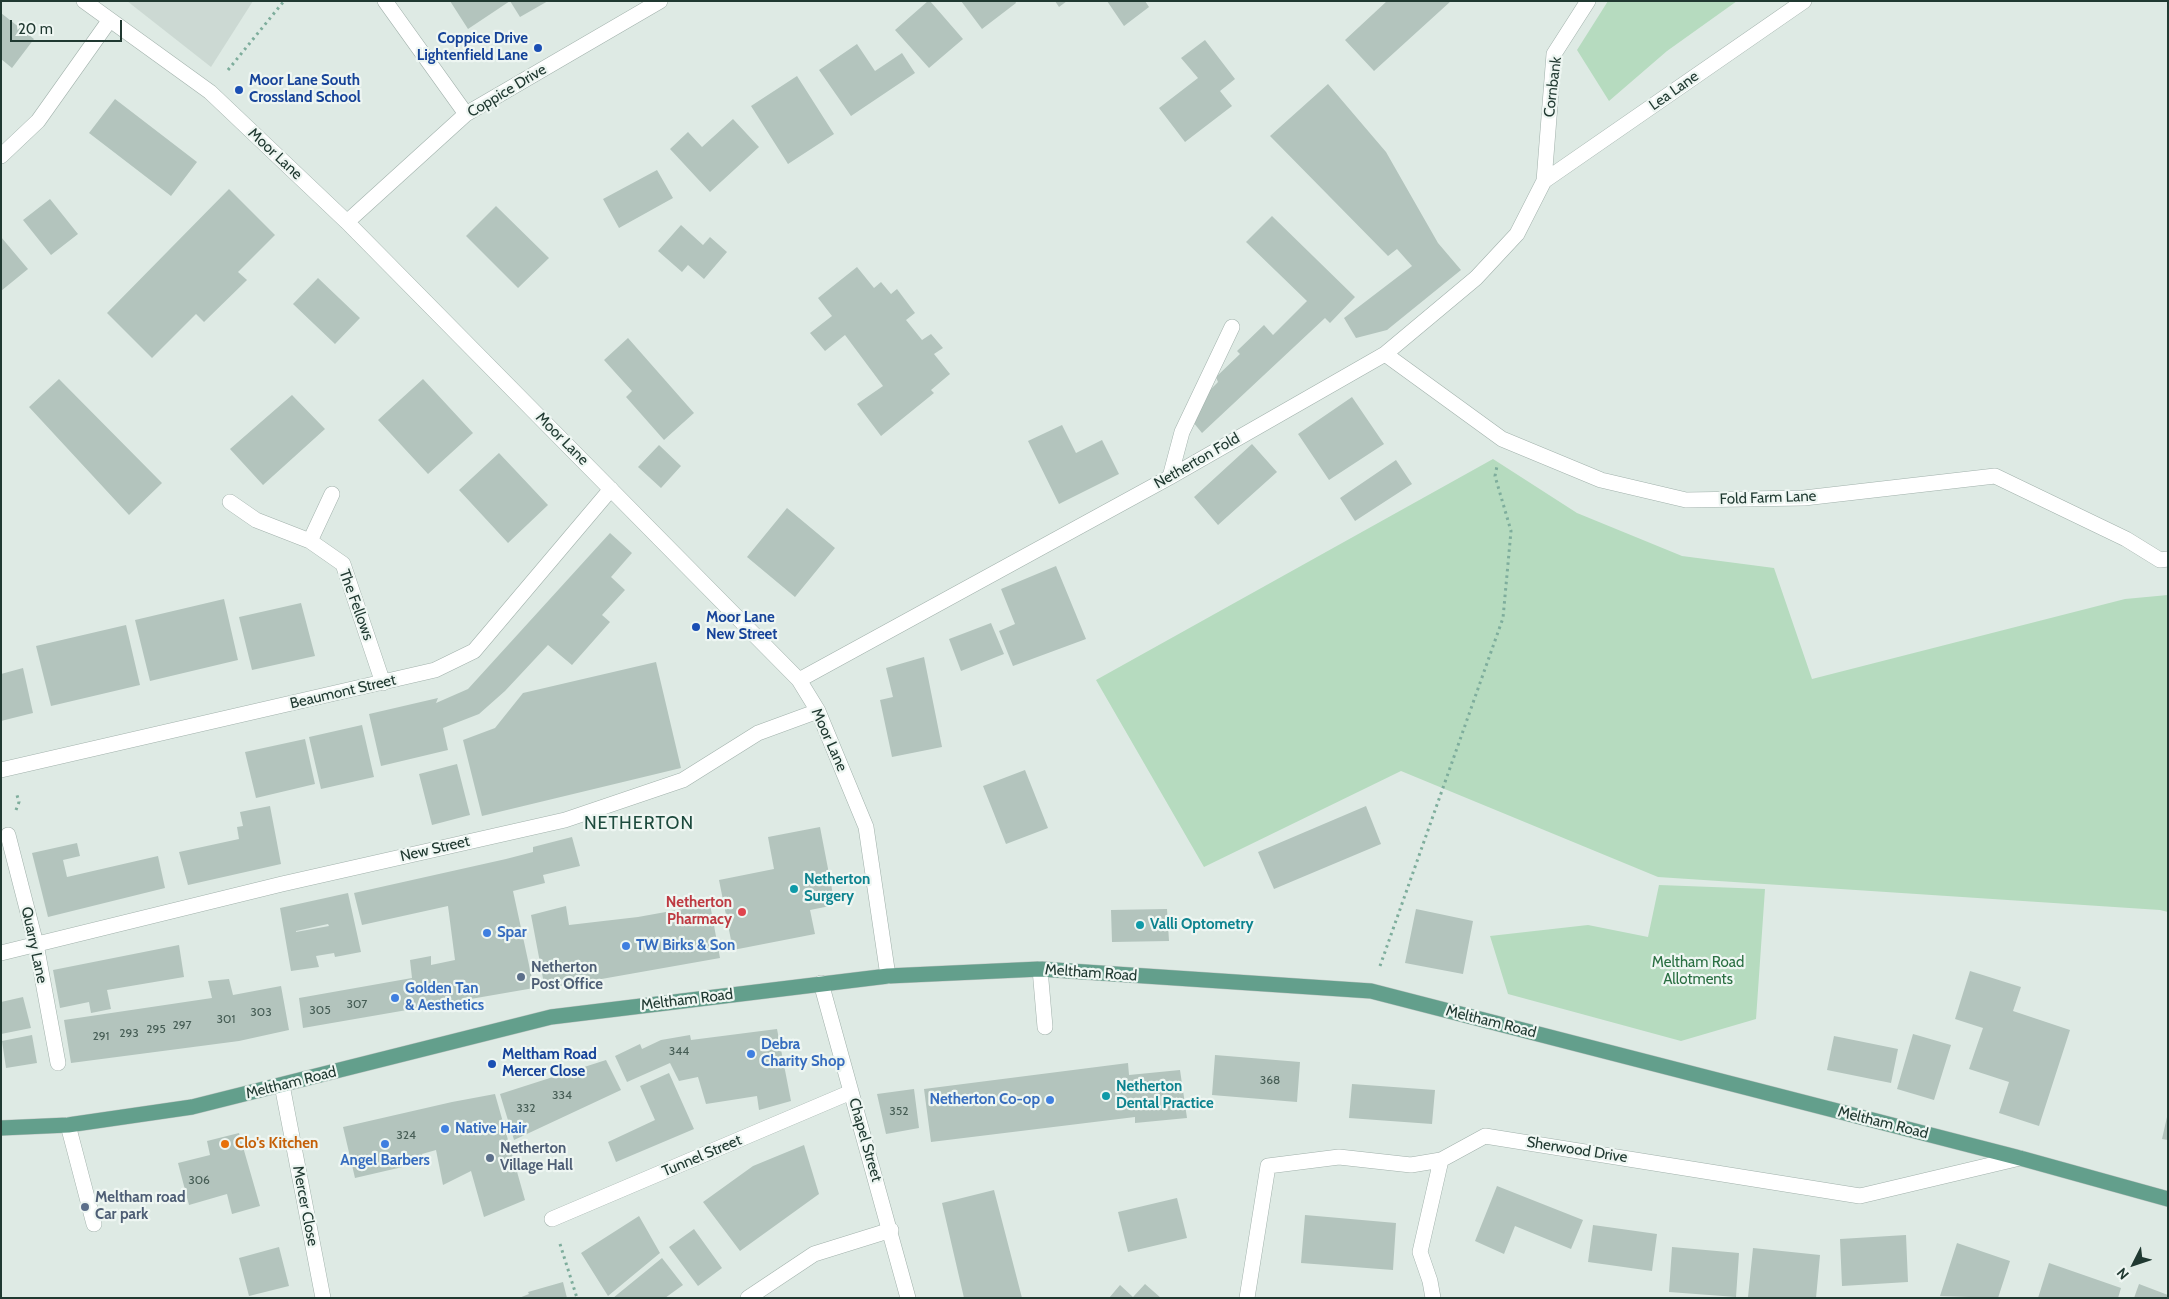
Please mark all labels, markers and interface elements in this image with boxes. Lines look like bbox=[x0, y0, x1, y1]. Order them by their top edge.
scale bar bbox=[12, 10, 125, 42]
text: 20 m bbox=[18, 20, 53, 38]
place label: Coppice Drive Lightenfield Lane bbox=[417, 30, 528, 65]
marker: Coppice Drive Lightenfield Lane bbox=[532, 42, 544, 54]
street label: Cornbank bbox=[1540, 56, 1566, 118]
street label: Coppice Drive bbox=[464, 60, 550, 122]
street label: Lea Lane bbox=[1646, 67, 1702, 115]
place label: Moor Lane South Crossland School bbox=[249, 72, 361, 107]
marker: Moor Lane South Crossland School bbox=[233, 84, 245, 96]
street label: Moor Lane bbox=[244, 124, 306, 184]
street label: Moor Lane bbox=[532, 409, 592, 469]
street label: Netherton Fold bbox=[1151, 429, 1243, 493]
street label: Fold Farm Lane bbox=[1719, 487, 1817, 509]
street label: The Fellows bbox=[335, 567, 377, 643]
place label: Moor Lane New Street bbox=[706, 609, 777, 644]
marker: Moor Lane New Street bbox=[690, 621, 702, 633]
street label: Beaumont Street bbox=[288, 671, 398, 713]
street label: Moor Lane bbox=[807, 706, 851, 774]
district label: NETHERTON bbox=[583, 813, 695, 835]
street label: New Street bbox=[398, 832, 472, 866]
place label: Netherton Surgery bbox=[804, 871, 870, 906]
marker: Netherton Surgery bbox=[788, 883, 800, 895]
place label: Netherton Pharmacy bbox=[666, 894, 732, 929]
street label: Quarry Lane bbox=[17, 905, 51, 985]
marker: Netherton Pharmacy bbox=[736, 906, 748, 918]
place label: Valli Optometry bbox=[1150, 916, 1253, 934]
marker: Valli Optometry bbox=[1134, 919, 1146, 931]
place label: Spar bbox=[497, 924, 527, 942]
marker: Spar bbox=[481, 927, 493, 939]
place label: TW Birks & Son bbox=[636, 937, 735, 955]
marker: TW Birks & Son bbox=[620, 940, 632, 952]
park label: Meltham Road Allotments bbox=[1652, 954, 1744, 989]
place label: Netherton Post Office bbox=[531, 959, 603, 994]
street label: Meltham Road bbox=[1044, 961, 1138, 985]
marker: Netherton Post Office bbox=[515, 971, 527, 983]
place label: Golden Tan & Aesthetics bbox=[405, 980, 484, 1015]
street label: Meltham Road bbox=[640, 985, 734, 1015]
marker: Golden Tan & Aesthetics bbox=[389, 992, 401, 1004]
house number: 307 bbox=[347, 997, 367, 1011]
street label: Meltham Road bbox=[1444, 1002, 1538, 1042]
house number: 305 bbox=[309, 1003, 331, 1017]
house number: 303 bbox=[250, 1005, 272, 1019]
house number: 301 bbox=[217, 1012, 235, 1026]
house number: 297 bbox=[172, 1018, 192, 1032]
house number: 295 bbox=[146, 1022, 166, 1036]
house number: 293 bbox=[119, 1026, 139, 1040]
house number: 291 bbox=[92, 1029, 110, 1043]
place label: Debra Charity Shop bbox=[761, 1036, 845, 1071]
house number: 344 bbox=[669, 1044, 689, 1058]
place label: Meltham Road Mercer Close bbox=[502, 1046, 597, 1081]
marker: Debra Charity Shop bbox=[745, 1048, 757, 1060]
marker: Meltham Road Mercer Close bbox=[486, 1058, 498, 1070]
street label: Meltham Road bbox=[244, 1063, 338, 1103]
house number: 368 bbox=[1260, 1073, 1280, 1087]
place label: Netherton Dental Practice bbox=[1116, 1078, 1214, 1113]
house number: 334 bbox=[552, 1088, 572, 1102]
marker: Netherton Dental Practice bbox=[1100, 1090, 1112, 1102]
place label: Netherton Co-op bbox=[929, 1091, 1040, 1109]
marker: Netherton Co-op bbox=[1044, 1094, 1056, 1106]
street label: Chapel Street bbox=[844, 1096, 886, 1184]
house number: 332 bbox=[516, 1101, 536, 1115]
street label: Meltham Road bbox=[1836, 1103, 1930, 1143]
house number: 352 bbox=[889, 1104, 909, 1118]
place label: Native Hair bbox=[455, 1120, 527, 1138]
marker: Native Hair bbox=[439, 1123, 451, 1135]
house number: 324 bbox=[396, 1128, 416, 1142]
street label: Tunnel Street bbox=[660, 1131, 744, 1181]
street label: Sherwood Drive bbox=[1525, 1133, 1629, 1167]
place label: Clo's Kitchen bbox=[235, 1135, 318, 1153]
marker: Clo's Kitchen bbox=[219, 1138, 231, 1150]
marker: Angel Barbers bbox=[379, 1138, 391, 1150]
place label: Netherton Village Hall bbox=[500, 1140, 573, 1175]
place label: Angel Barbers bbox=[340, 1152, 430, 1170]
marker: Netherton Village Hall bbox=[484, 1152, 496, 1164]
street label: Mercer Close bbox=[288, 1164, 322, 1248]
house number: 306 bbox=[188, 1173, 210, 1187]
place label: Meltham road Car park bbox=[95, 1189, 186, 1224]
marker: Meltham road Car park bbox=[79, 1201, 91, 1213]
north arrow bbox=[2109, 1239, 2159, 1289]
text: N bbox=[2113, 1264, 2133, 1283]

